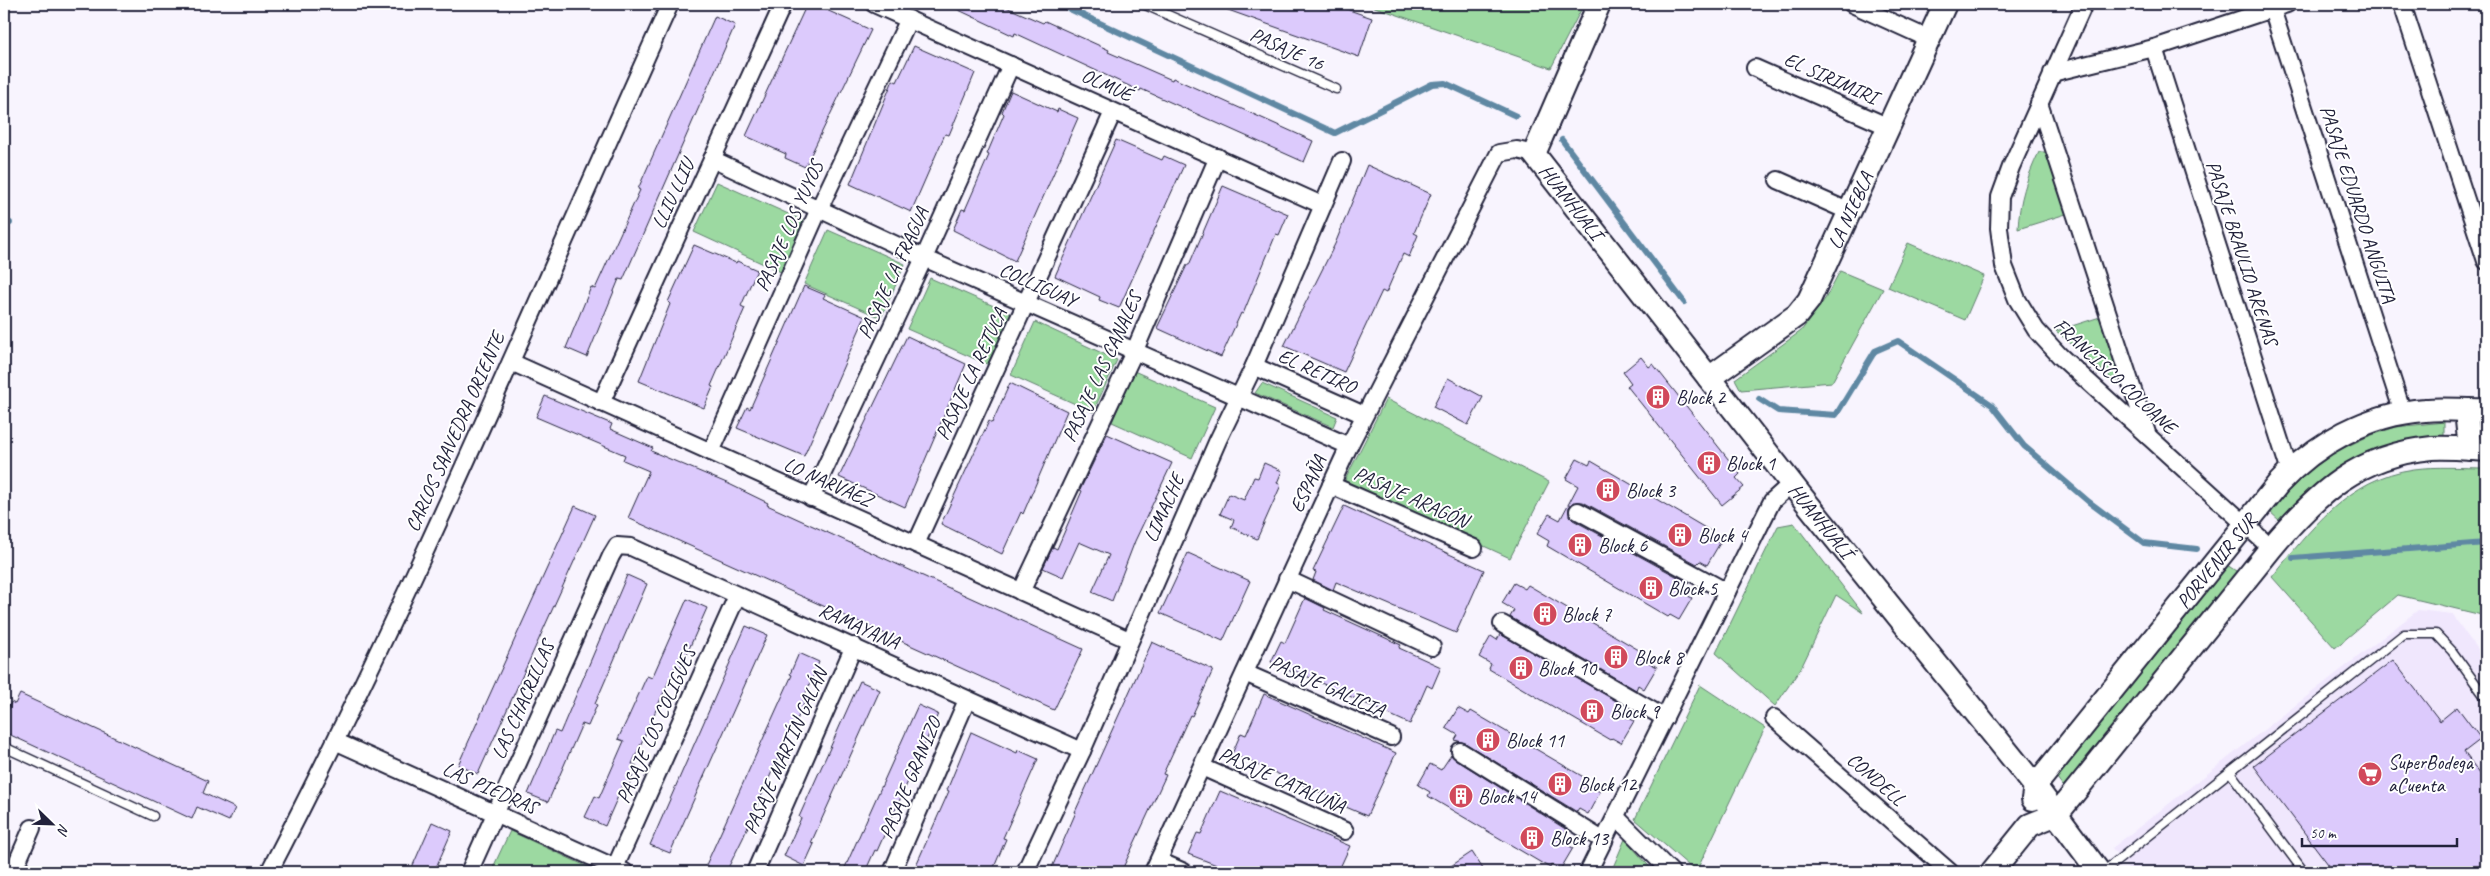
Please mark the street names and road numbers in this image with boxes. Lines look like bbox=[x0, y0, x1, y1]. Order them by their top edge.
street label: PASAJE 16 bbox=[1246, 22, 1329, 77]
street label: EL SIRIMIRI bbox=[1780, 46, 1885, 111]
street label: OLMUÉ bbox=[1077, 63, 1138, 108]
street label: PASAJE EDUARDO ANGUITA bbox=[2314, 102, 2402, 307]
street label: LLIU LLIU bbox=[646, 152, 701, 233]
street label: PASAJE LOS YUYOS bbox=[749, 155, 830, 295]
street label: PASAJE BRAULIO ARENAS bbox=[2200, 158, 2285, 352]
street label: HUANHUALÍ bbox=[1534, 159, 1612, 248]
street label: LA NIEBLA bbox=[1822, 167, 1879, 253]
street label: PASAJE LA FRAGUA bbox=[852, 203, 935, 343]
street label: COLLIGUAY bbox=[996, 257, 1083, 314]
street label: PASAJE LAS CANALES bbox=[1056, 285, 1149, 446]
street label: PASAJE LA RETUCA bbox=[930, 303, 1013, 444]
street label: FRANCISCO COLOANE bbox=[2048, 313, 2183, 441]
street label: CARLOS SAAVEDRA ORIENTE bbox=[400, 326, 511, 536]
street label: EL RETIRO bbox=[1274, 343, 1362, 400]
street label: LO NARVÁEZ bbox=[780, 451, 879, 514]
street label: ESPAÑA bbox=[1284, 451, 1332, 516]
street label: PASAJE ARAGÓN bbox=[1350, 461, 1475, 535]
street label: LIMACHE bbox=[1138, 467, 1191, 546]
street label: HUANHUALÍ bbox=[1783, 478, 1862, 567]
street label: PORVENIR SUR bbox=[2171, 507, 2263, 613]
street label: RAMAYANA bbox=[815, 597, 904, 655]
street label: LAS CHACRILLAS bbox=[486, 634, 562, 763]
street label: PASAJE LOS COLIGUES bbox=[610, 640, 703, 807]
street label: PASAJE GALICIA bbox=[1265, 649, 1389, 723]
street label: PASAJE MARTÍN GALÁN bbox=[737, 662, 834, 838]
street label: PASAJE GRANIZO bbox=[873, 712, 948, 842]
street label: PASAJE CATALUÑA bbox=[1215, 741, 1350, 819]
street label: CONDELL bbox=[1842, 747, 1911, 811]
street label: LAS PIEDRAS bbox=[439, 756, 544, 821]

